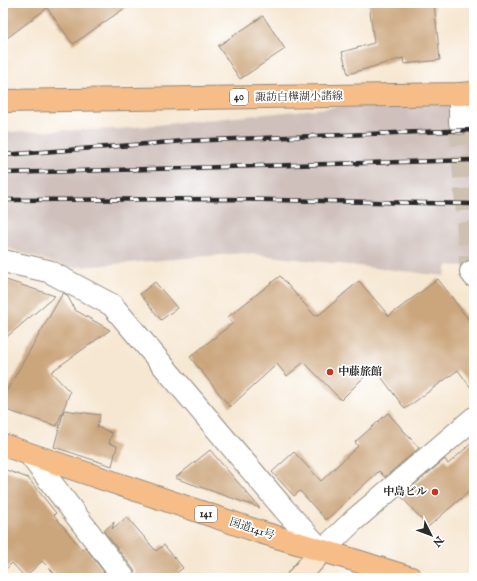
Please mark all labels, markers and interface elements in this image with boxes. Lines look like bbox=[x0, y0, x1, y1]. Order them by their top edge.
road number: 40 bbox=[230, 89, 248, 105]
street label: 諏訪白樺湖小諸線 bbox=[255, 89, 343, 105]
place label: 中藤旅館 bbox=[338, 365, 382, 379]
marker: 中藤旅館 bbox=[325, 367, 335, 377]
place label: 中島ビル bbox=[383, 485, 427, 499]
marker: 中島ビル bbox=[430, 487, 440, 497]
road number: 141 bbox=[195, 506, 217, 522]
street label: 国道141号 bbox=[228, 515, 276, 543]
north arrow bbox=[411, 515, 451, 555]
text: N bbox=[429, 532, 447, 550]

